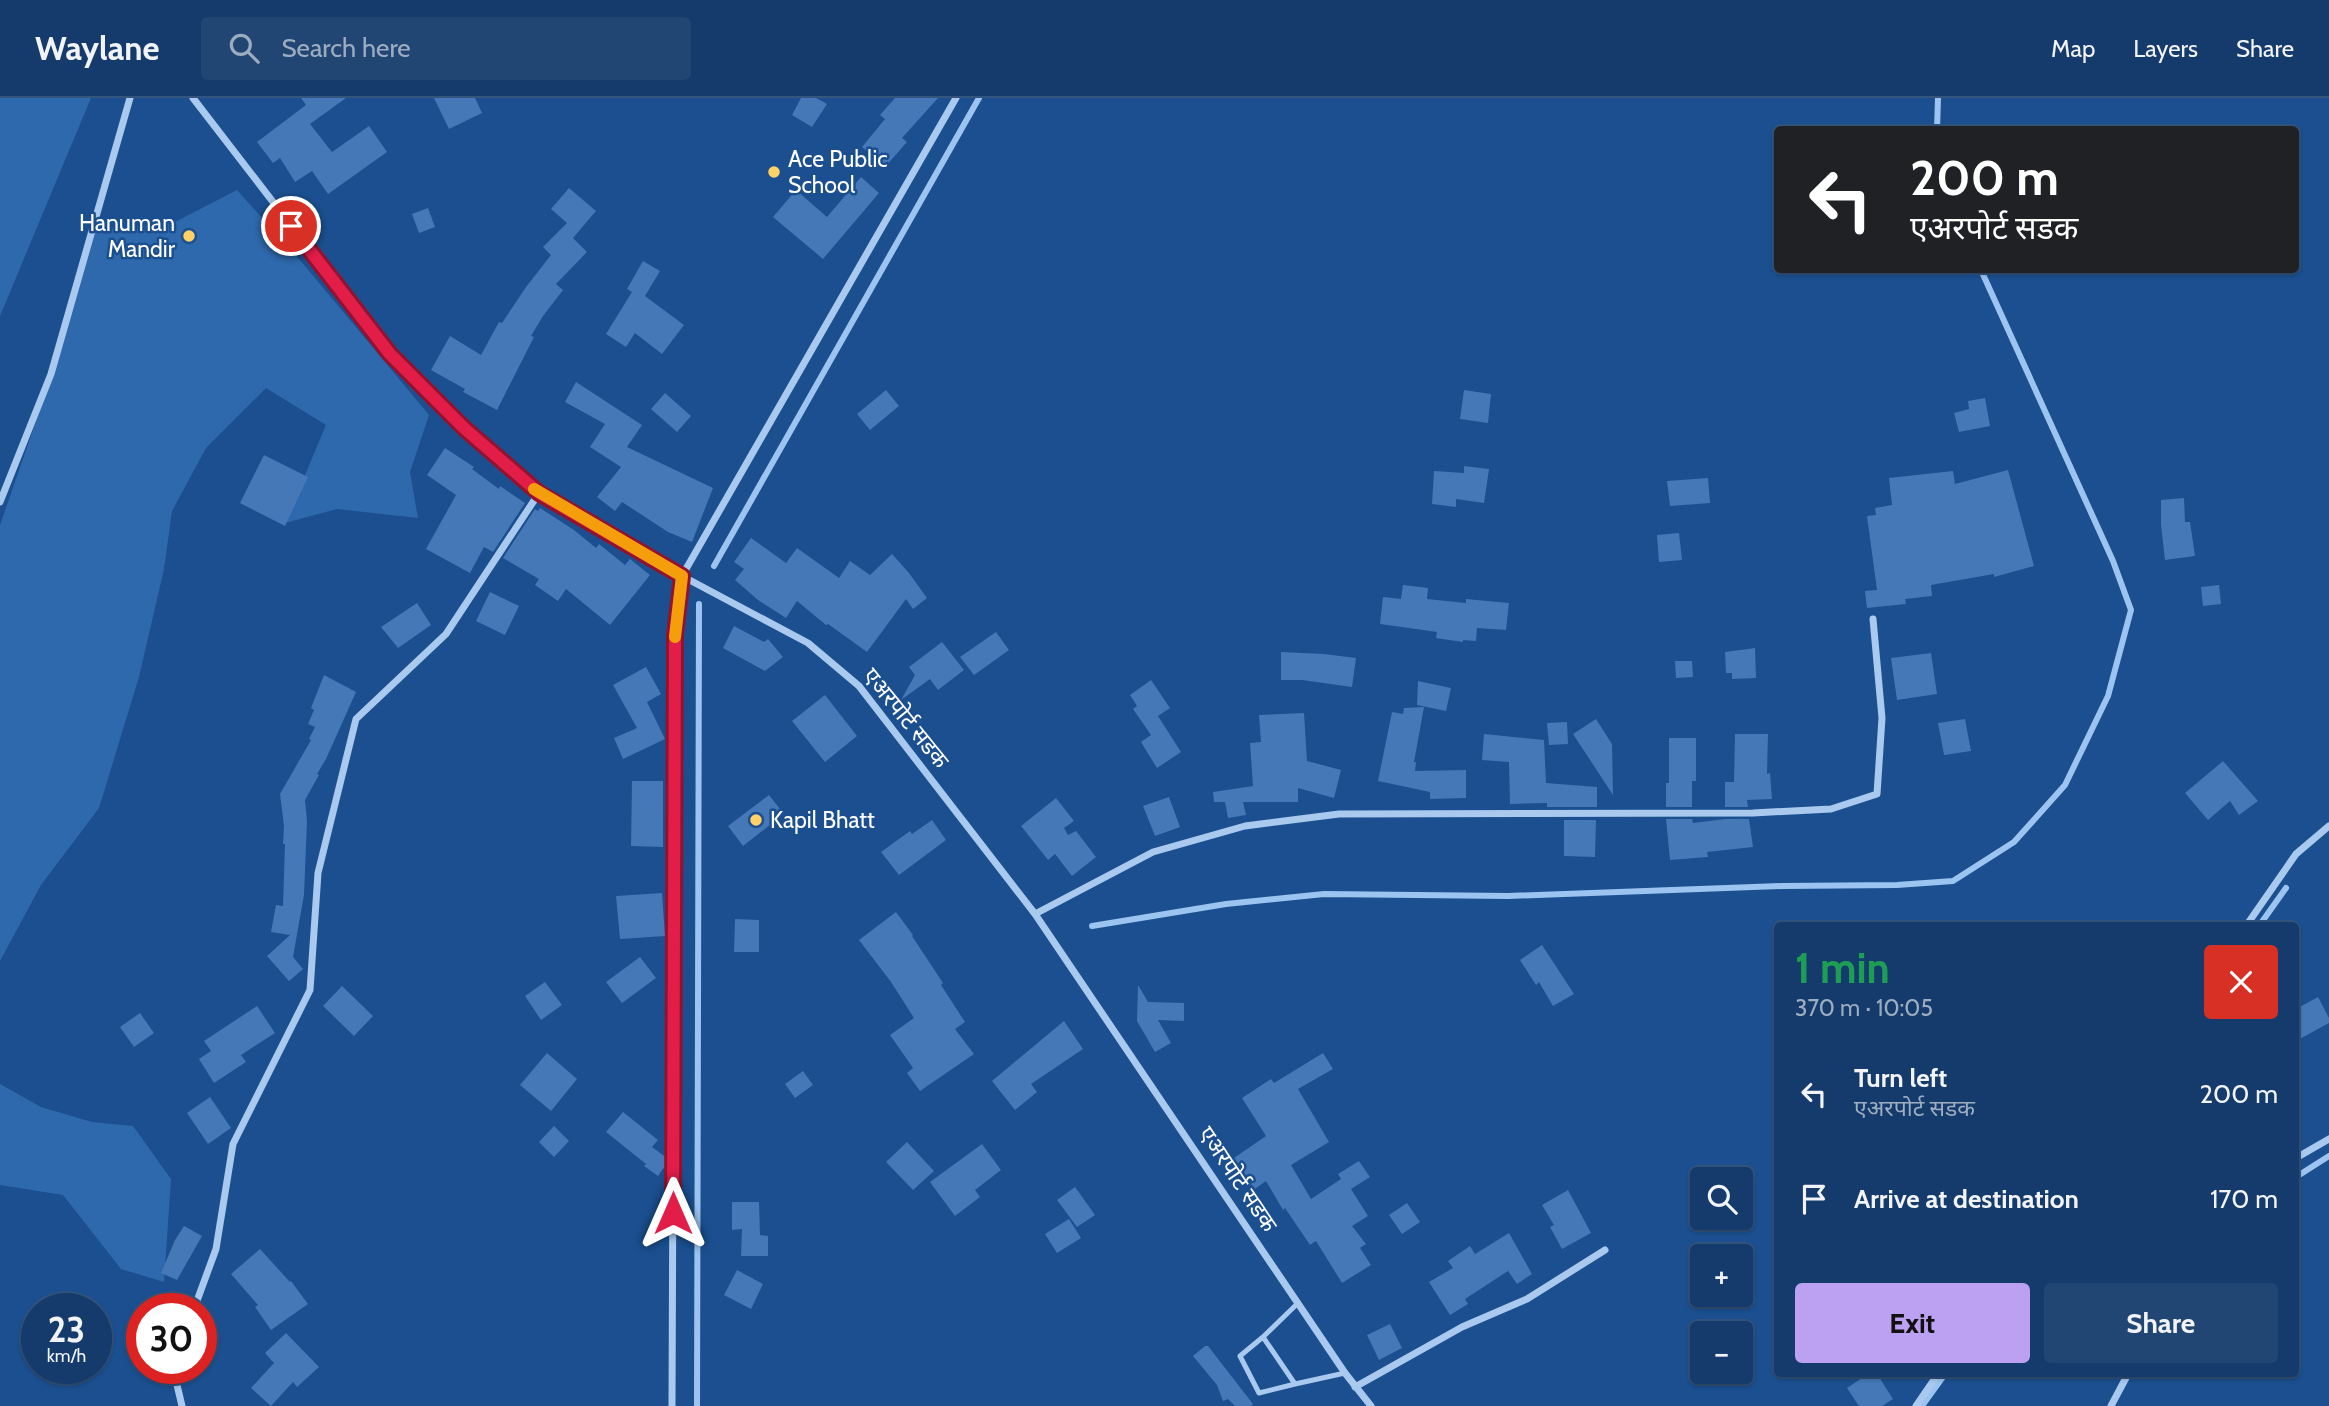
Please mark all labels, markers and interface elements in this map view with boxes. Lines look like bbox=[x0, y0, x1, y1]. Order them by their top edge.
search box bbox=[201, 17, 691, 80]
text: Waylane bbox=[35, 28, 159, 68]
icon: search bbox=[225, 29, 263, 67]
text: Search here bbox=[281, 32, 411, 64]
text: Map bbox=[2051, 34, 2095, 63]
text: Layers bbox=[2133, 34, 2198, 63]
text: Share bbox=[2236, 34, 2294, 63]
place label: Ace Public School bbox=[788, 145, 888, 199]
text: 200 m bbox=[1910, 148, 2059, 207]
icon: left bbox=[1795, 154, 1886, 245]
marker: Ace Public School bbox=[766, 164, 782, 180]
pin bbox=[261, 196, 321, 256]
icon: arrive bbox=[272, 207, 310, 245]
text: एअरपोर्ट सडक bbox=[1910, 208, 2078, 247]
place label: Hanuman Mandir bbox=[79, 209, 176, 263]
marker: Hanuman Mandir bbox=[181, 228, 197, 244]
street label: एअरपोर्ट सडक bbox=[857, 662, 956, 775]
place label: Kapil Bhatt bbox=[770, 806, 875, 834]
marker: Kapil Bhatt bbox=[748, 812, 764, 828]
text: 1 min bbox=[1795, 942, 1890, 994]
button: close bbox=[2204, 945, 2278, 1019]
text: 370 m · 10:05 bbox=[1795, 994, 1933, 1022]
text: Turn left bbox=[1854, 1062, 1947, 1094]
icon: left bbox=[1795, 1075, 1833, 1113]
text: 200 m bbox=[2199, 1078, 2278, 1110]
text: एअरपोर्ट सडक bbox=[1854, 1094, 1975, 1122]
street label: एअरपोर्ट सडक bbox=[1193, 1121, 1284, 1238]
map controls bbox=[1690, 1167, 1753, 1384]
button: search bbox=[1690, 1167, 1753, 1230]
position arrow bbox=[636, 1176, 710, 1250]
icon: arrive bbox=[1795, 1180, 1833, 1218]
text: Arrive at destination bbox=[1854, 1183, 2079, 1215]
text: 170 m bbox=[2210, 1183, 2278, 1215]
button: + bbox=[1690, 1244, 1753, 1307]
button: Exit bbox=[1795, 1283, 2030, 1363]
button: Share bbox=[2044, 1283, 2278, 1363]
speed limit sign: 30 bbox=[126, 1293, 217, 1384]
text: 23 bbox=[48, 1308, 85, 1351]
button: − bbox=[1690, 1321, 1753, 1384]
text: km/h bbox=[47, 1345, 86, 1367]

